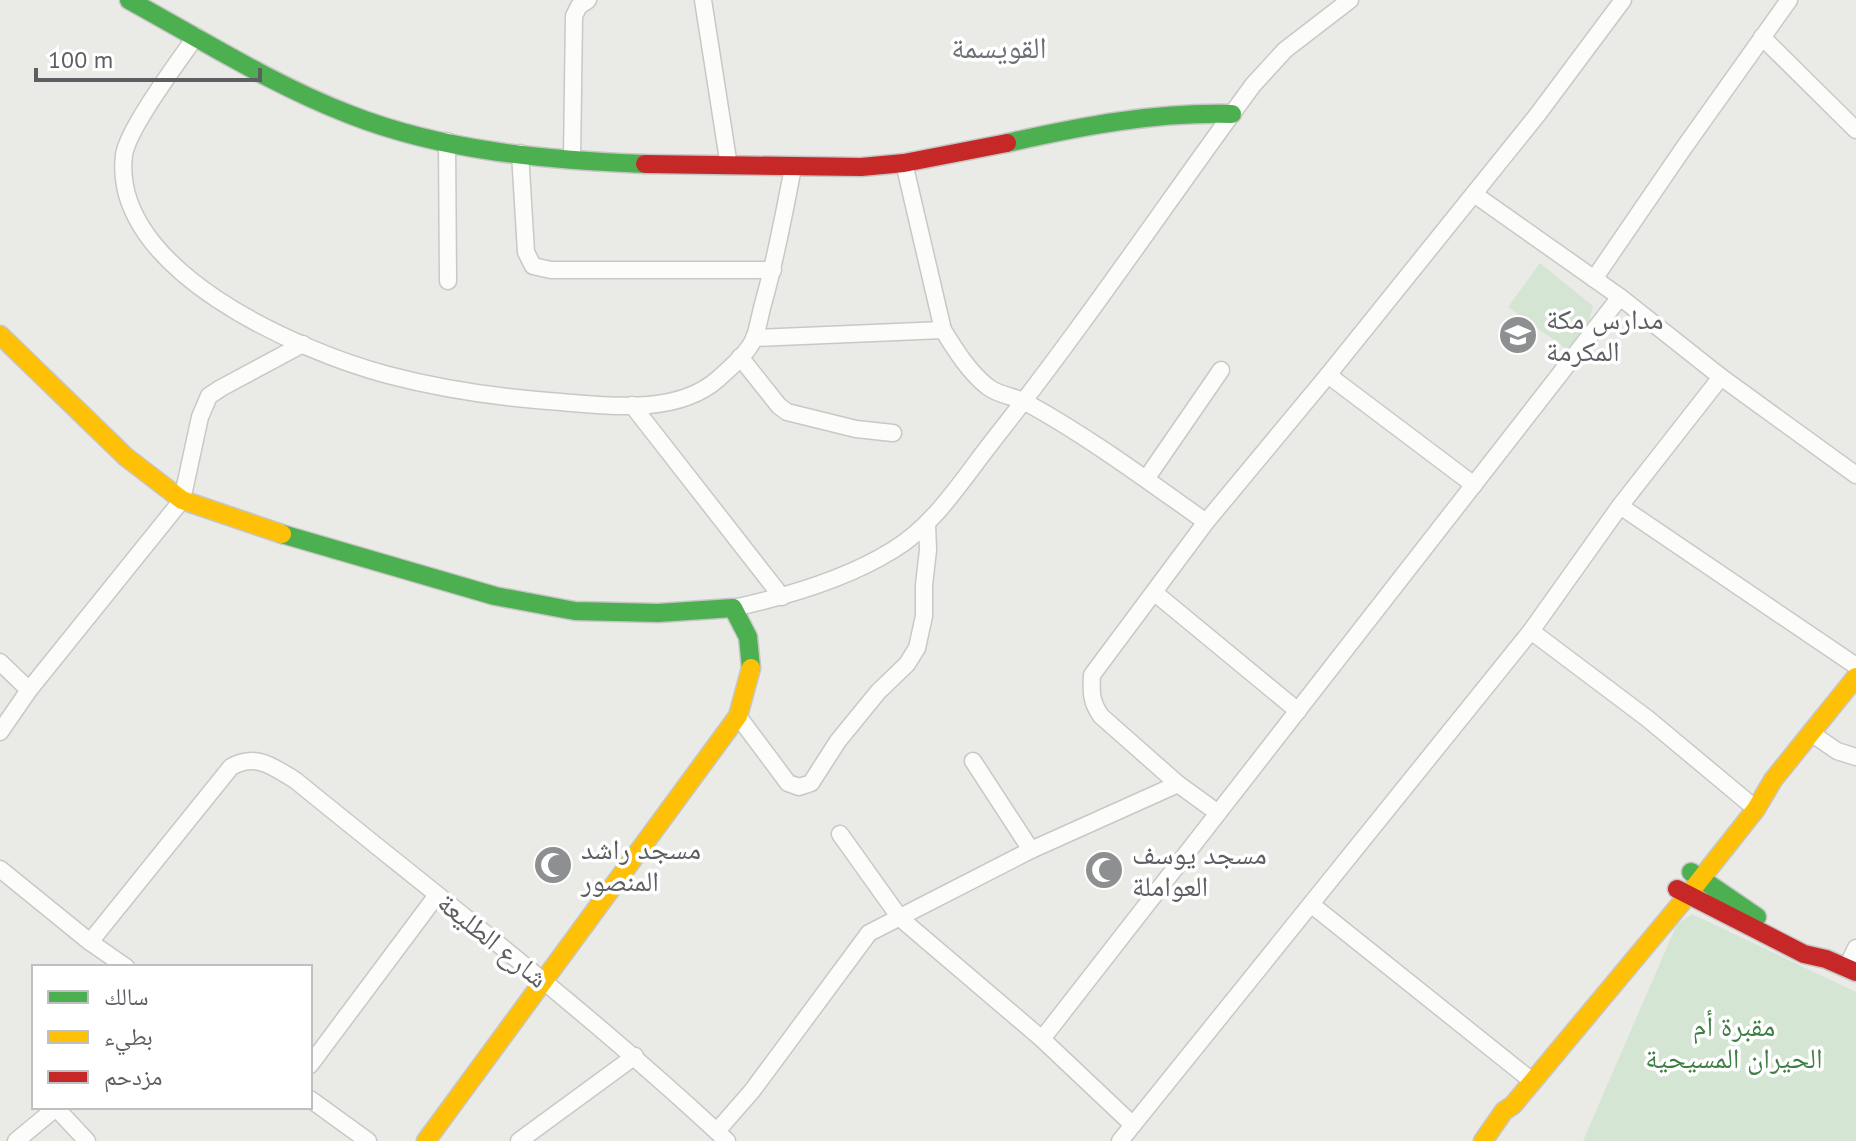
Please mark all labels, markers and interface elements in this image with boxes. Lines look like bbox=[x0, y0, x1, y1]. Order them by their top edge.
district label: القويسمة bbox=[951, 27, 1047, 66]
scale bar bbox=[36, 32, 260, 82]
text: 100 m bbox=[48, 44, 113, 75]
place label: مدارس مكة المكرمة bbox=[1546, 300, 1664, 369]
school or university icon: مدارس مكة المكرمة bbox=[1497, 314, 1539, 356]
place label: مسجد راشد المنصور bbox=[580, 830, 701, 899]
place label: مسجد يوسف العواملة bbox=[1132, 835, 1267, 904]
mosque icon: مسجد راشد المنصور bbox=[532, 844, 574, 886]
mosque icon: مسجد يوسف العواملة bbox=[1083, 849, 1125, 891]
street label: شارع الطليعة bbox=[430, 884, 556, 996]
legend bbox=[32, 965, 312, 1109]
text: سالك bbox=[104, 981, 149, 1012]
park label: مقبرة أم الحيران المسيحية bbox=[1645, 1007, 1823, 1076]
text: بطيء bbox=[104, 1021, 153, 1056]
text: مزدحم bbox=[104, 1061, 163, 1093]

